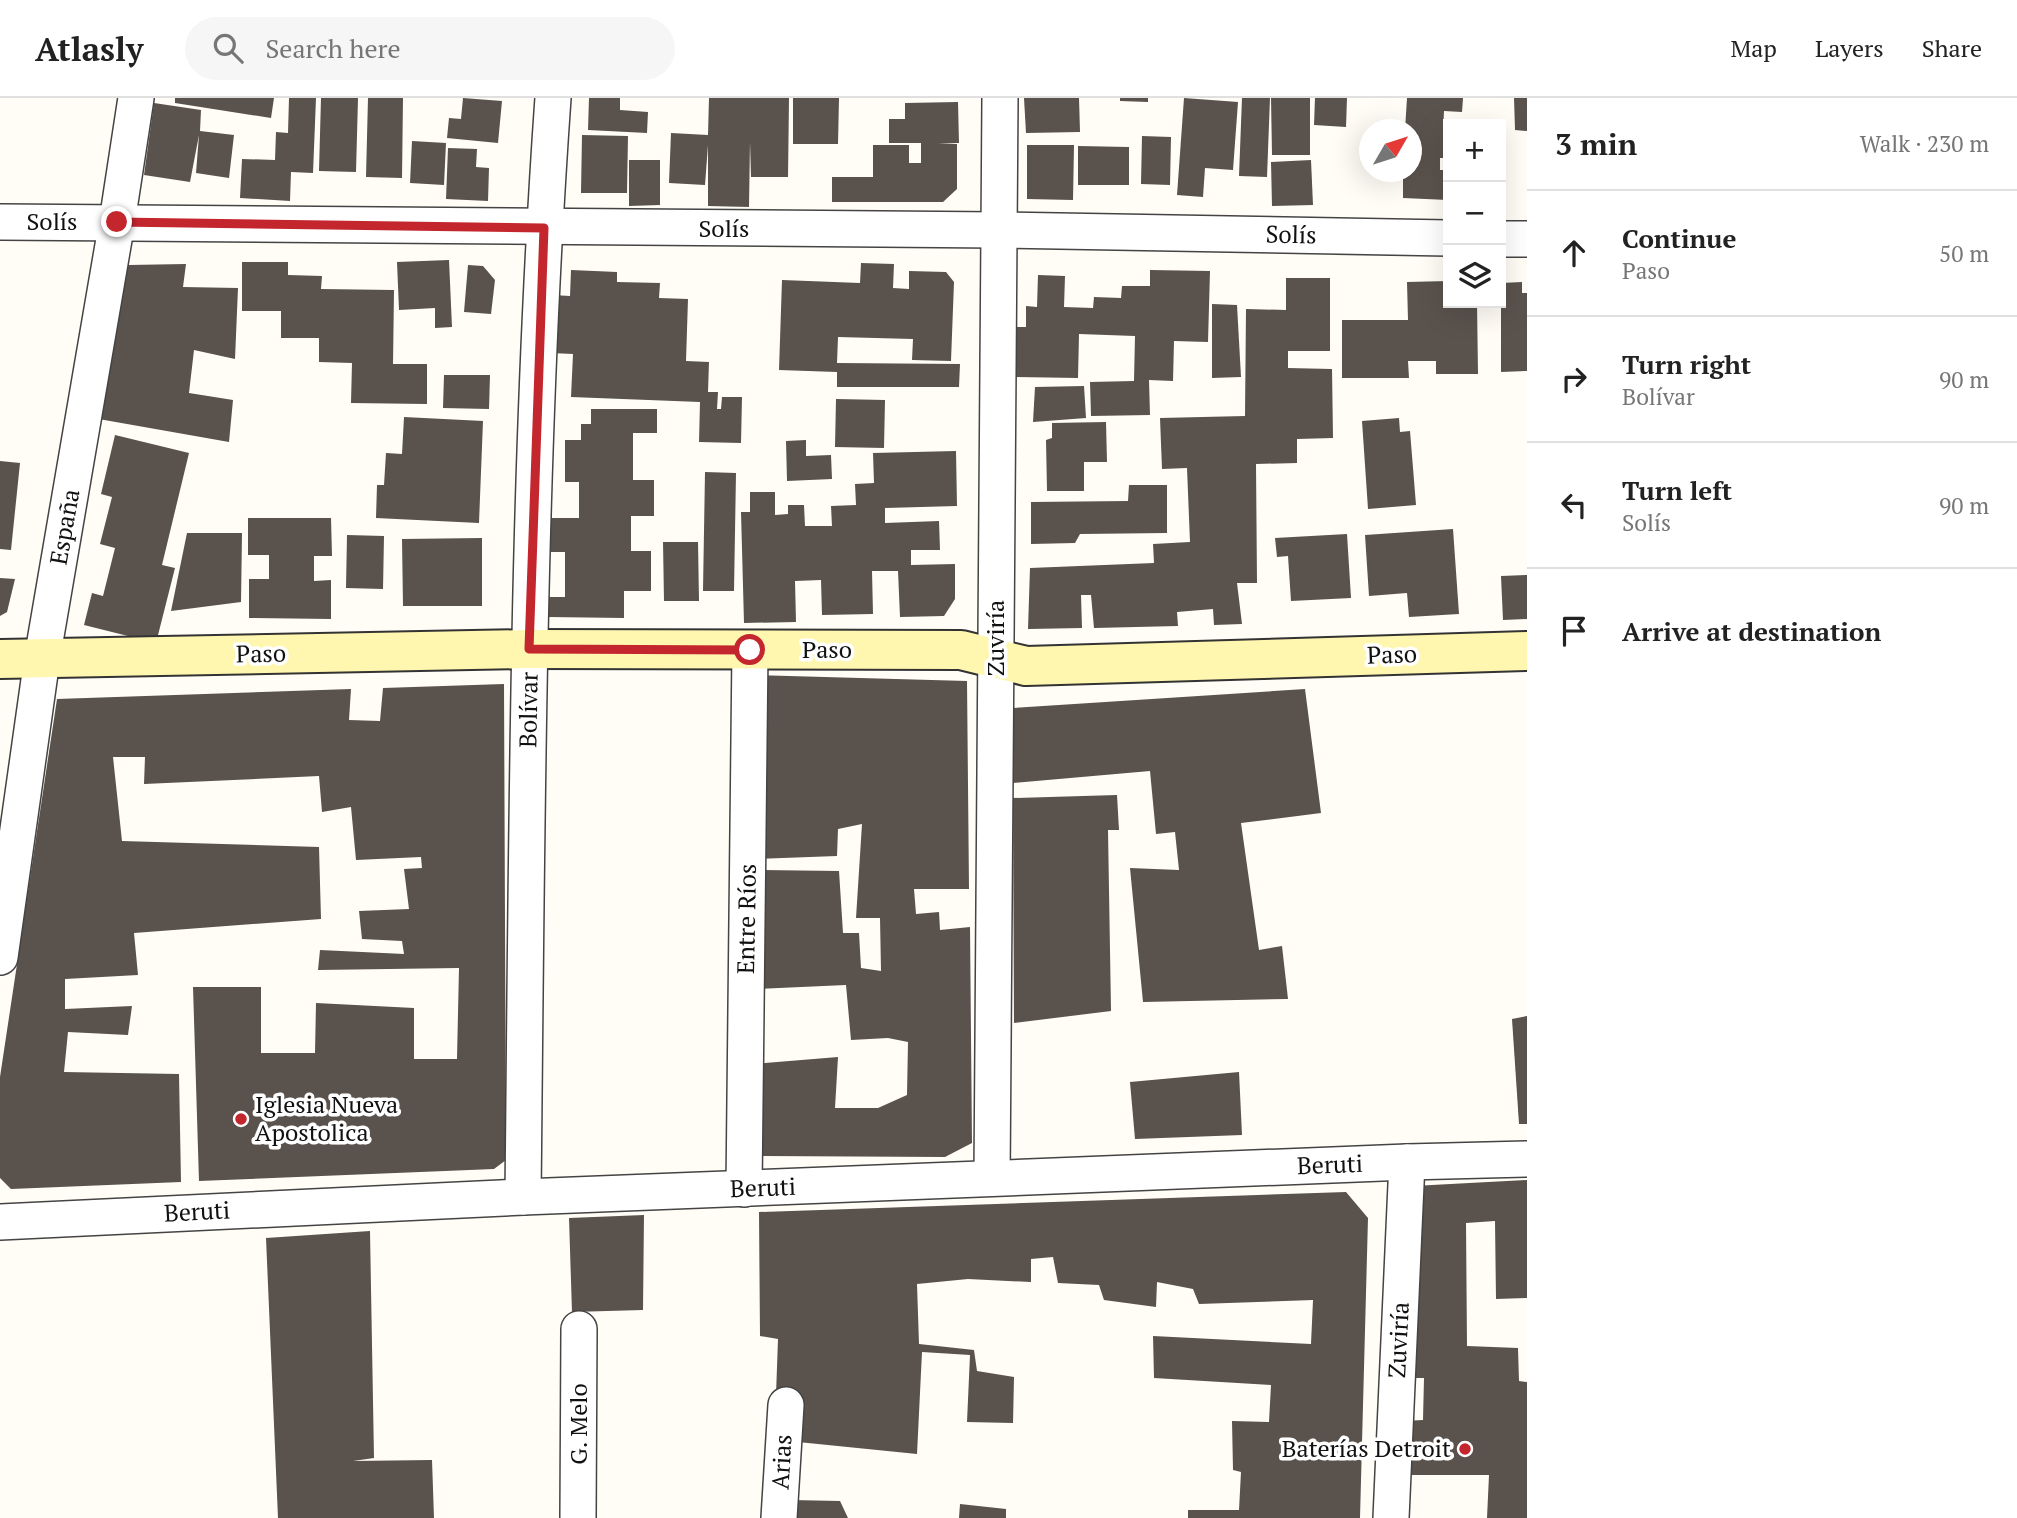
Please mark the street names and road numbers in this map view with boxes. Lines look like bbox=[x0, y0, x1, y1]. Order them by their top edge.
street label: Solís bbox=[27, 205, 77, 237]
street label: Solís bbox=[699, 212, 749, 244]
street label: Solís bbox=[1265, 218, 1317, 250]
street label: España bbox=[42, 486, 86, 567]
street label: Zuviría bbox=[979, 600, 1011, 676]
street label: Paso bbox=[802, 633, 852, 665]
street label: Paso bbox=[236, 637, 286, 669]
street label: Paso bbox=[1366, 637, 1418, 671]
street label: Bolívar bbox=[511, 671, 545, 748]
street label: Entre Ríos bbox=[729, 863, 763, 974]
street label: Beruti bbox=[1296, 1147, 1363, 1181]
street label: Beruti bbox=[729, 1170, 796, 1204]
street label: Beruti bbox=[163, 1193, 231, 1229]
street label: Zuviría bbox=[1380, 1301, 1416, 1379]
street label: G. Melo bbox=[562, 1383, 594, 1465]
street label: Arias bbox=[764, 1433, 798, 1490]

